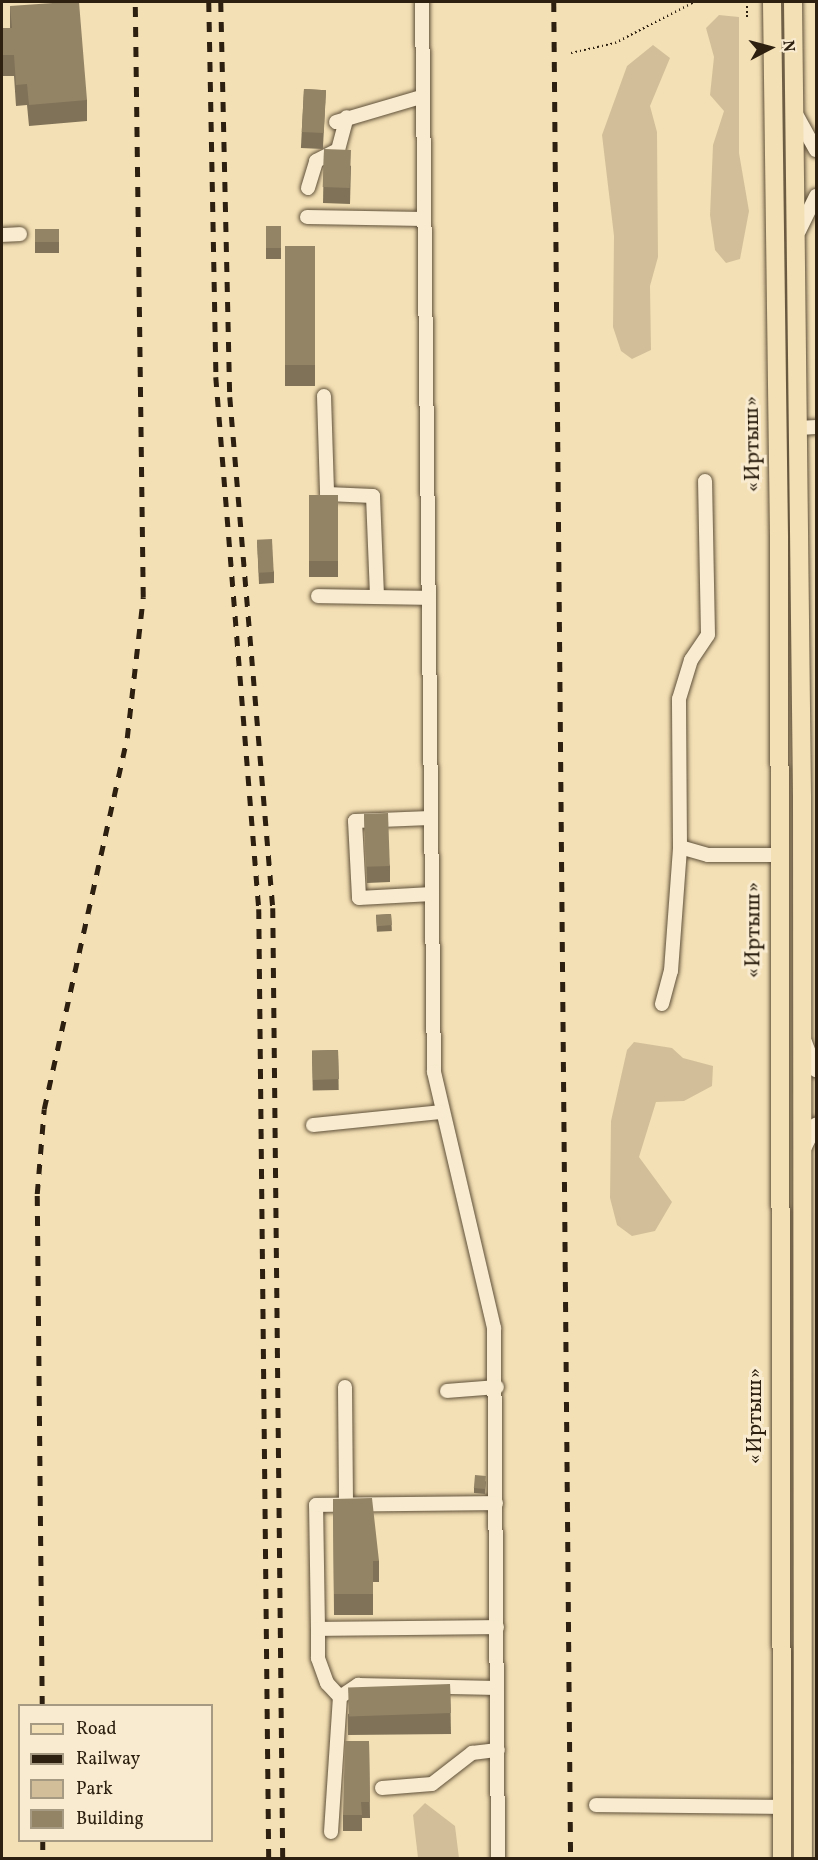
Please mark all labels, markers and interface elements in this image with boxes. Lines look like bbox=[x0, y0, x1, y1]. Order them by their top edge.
north arrow bbox=[740, 18, 800, 78]
text: N bbox=[776, 39, 799, 53]
street label: «Иртыш» bbox=[739, 396, 767, 492]
street label: «Иртыш» bbox=[741, 882, 767, 978]
street label: «Иртыш» bbox=[743, 1368, 769, 1464]
legend bbox=[18, 1704, 213, 1842]
text: Road bbox=[76, 1717, 117, 1742]
text: Railway bbox=[76, 1747, 140, 1772]
text: Park bbox=[76, 1777, 113, 1802]
text: Building bbox=[76, 1807, 144, 1832]

